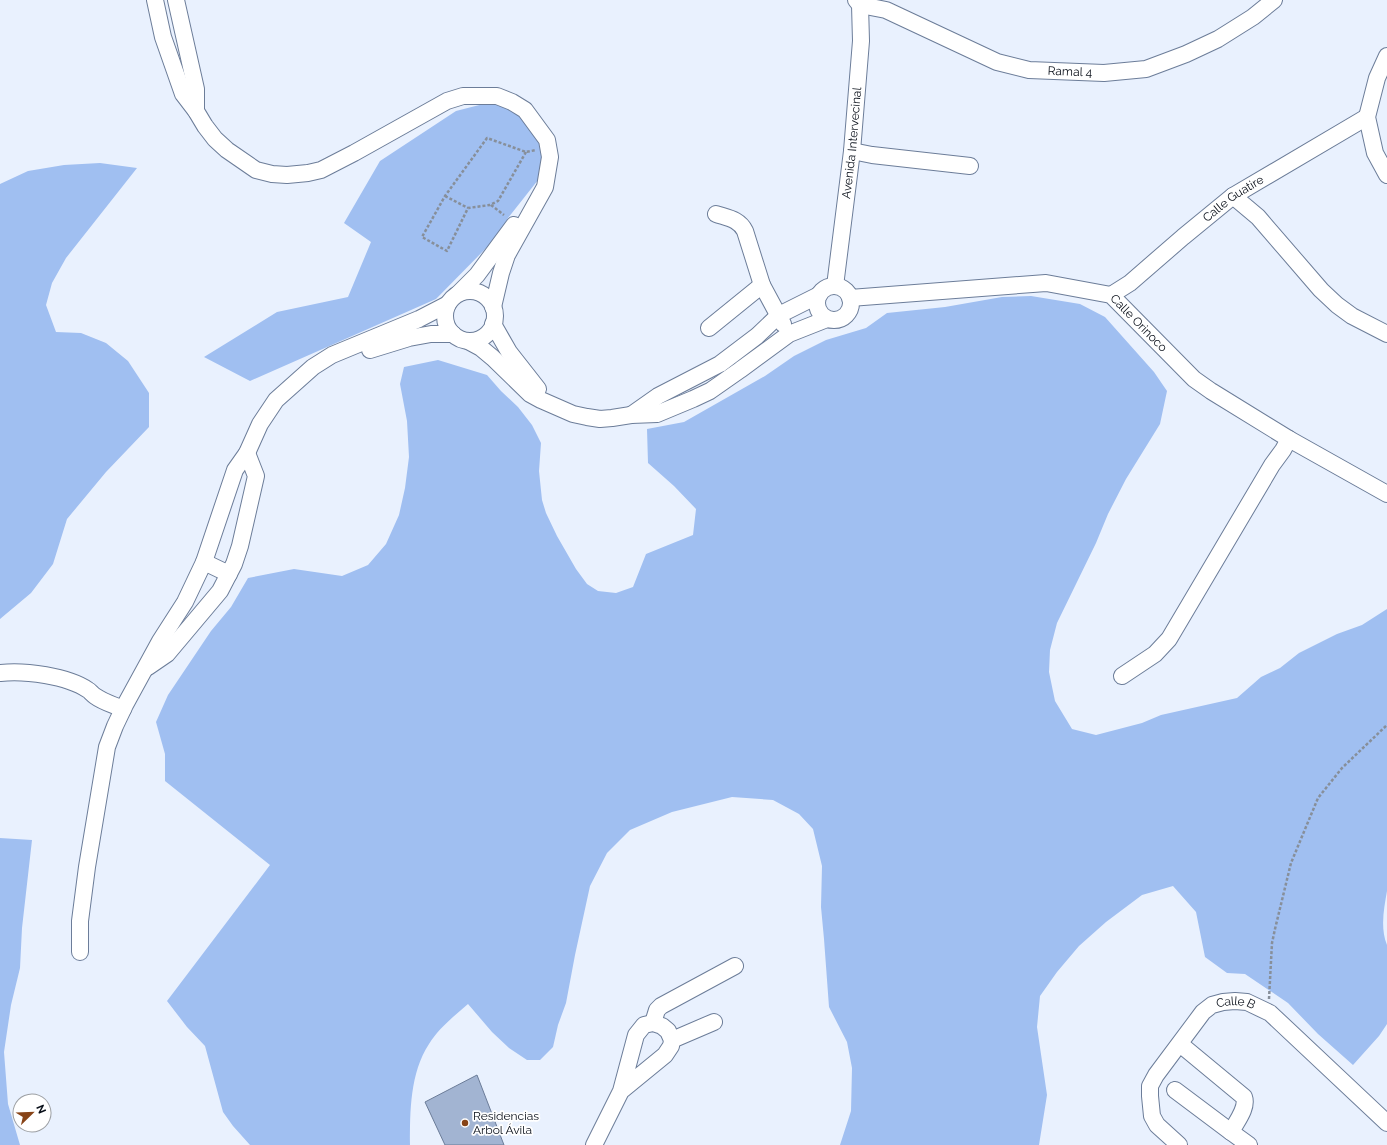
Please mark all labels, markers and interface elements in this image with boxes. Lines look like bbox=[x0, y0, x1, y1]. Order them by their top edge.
street label: Ramal 4 bbox=[1047, 64, 1093, 80]
street label: Avenida Intervecinal bbox=[839, 86, 864, 200]
street label: Calle Guatire bbox=[1200, 173, 1266, 225]
street label: Calle Orinoco bbox=[1107, 291, 1170, 355]
street label: Calle B bbox=[1215, 994, 1258, 1012]
north arrow bbox=[12, 1093, 52, 1133]
text: N bbox=[33, 1103, 48, 1116]
place label: Residencias Arbol Ávila bbox=[473, 1109, 539, 1137]
marker: Residencias Arbol Ávila bbox=[460, 1118, 470, 1128]

